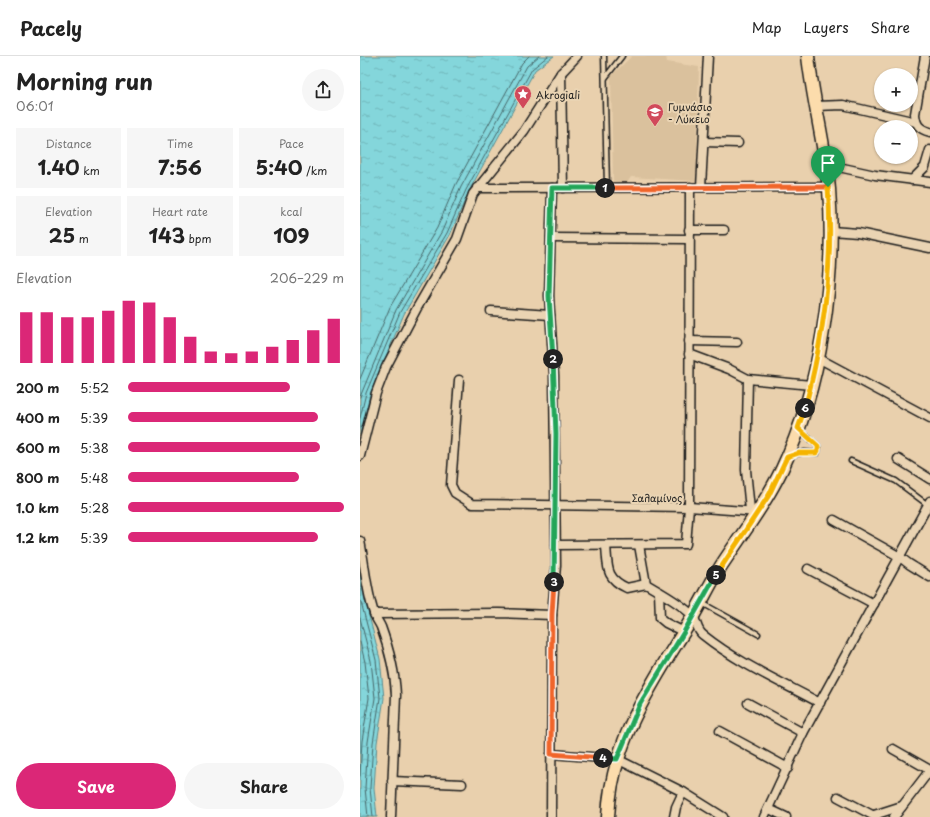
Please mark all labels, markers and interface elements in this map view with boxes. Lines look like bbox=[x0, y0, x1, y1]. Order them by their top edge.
text: Pacely bbox=[20, 14, 82, 42]
text: Map bbox=[752, 17, 782, 38]
text: Layers bbox=[804, 17, 849, 38]
text: Share bbox=[871, 17, 910, 38]
text: Morning run bbox=[16, 64, 153, 97]
map controls bbox=[874, 68, 918, 164]
button: + bbox=[874, 68, 918, 112]
button: share bbox=[302, 69, 344, 111]
place icon: Akrogiali bbox=[513, 84, 533, 109]
place label: Akrogiali bbox=[536, 87, 580, 102]
text: 06:01 bbox=[16, 96, 54, 115]
place label: Γυμνάσιο - Λύκειο bbox=[668, 99, 712, 126]
school or university icon: Γυμνάσιο - Λύκειο bbox=[645, 102, 665, 127]
button: − bbox=[874, 120, 918, 164]
text: Distance bbox=[46, 135, 92, 152]
text: Time bbox=[167, 135, 193, 152]
text: Pace bbox=[279, 135, 304, 152]
pin bbox=[811, 146, 845, 187]
text: 1.40 bbox=[38, 152, 80, 182]
text: 7:56 bbox=[158, 152, 202, 182]
text: 5:40 bbox=[255, 152, 303, 182]
icon: arrive bbox=[817, 152, 839, 174]
text: km bbox=[80, 162, 100, 179]
text: /km bbox=[303, 162, 327, 179]
pin: 1 bbox=[595, 178, 615, 198]
text: 1 bbox=[602, 179, 608, 196]
text: Elevation bbox=[45, 203, 92, 220]
text: Heart rate bbox=[152, 203, 208, 220]
text: kcal bbox=[280, 203, 302, 220]
text: 25 bbox=[49, 220, 75, 250]
text: 143 bbox=[148, 220, 185, 250]
text: 109 bbox=[273, 220, 309, 250]
text: m bbox=[75, 230, 89, 247]
text: bpm bbox=[185, 230, 211, 247]
text: Elevation bbox=[16, 268, 72, 287]
text: 206–229 m bbox=[270, 268, 344, 287]
pin: 2 bbox=[543, 349, 563, 369]
text: 2 bbox=[549, 350, 557, 367]
text: 200 m bbox=[16, 378, 60, 397]
text: 5:52 bbox=[80, 378, 109, 397]
pin: 6 bbox=[795, 398, 815, 418]
text: 6 bbox=[801, 399, 809, 416]
text: 400 m bbox=[16, 408, 60, 427]
text: 5:39 bbox=[80, 408, 108, 427]
text: 600 m bbox=[16, 438, 60, 457]
text: 5:38 bbox=[80, 438, 109, 457]
text: 800 m bbox=[16, 468, 59, 487]
text: 5:48 bbox=[80, 468, 109, 487]
street label: Σαλαμίνος bbox=[632, 490, 682, 505]
text: 1.0 km bbox=[16, 498, 59, 517]
text: 5:28 bbox=[80, 498, 109, 517]
text: 1.2 km bbox=[16, 528, 59, 547]
text: 5:39 bbox=[80, 528, 108, 547]
pin: 5 bbox=[706, 565, 726, 585]
text: 5 bbox=[712, 566, 720, 583]
pin: 3 bbox=[544, 572, 564, 592]
text: 3 bbox=[550, 573, 558, 590]
pin: 4 bbox=[593, 748, 613, 768]
text: 4 bbox=[599, 749, 607, 766]
button: Save bbox=[16, 763, 176, 809]
button: Share bbox=[184, 763, 344, 809]

